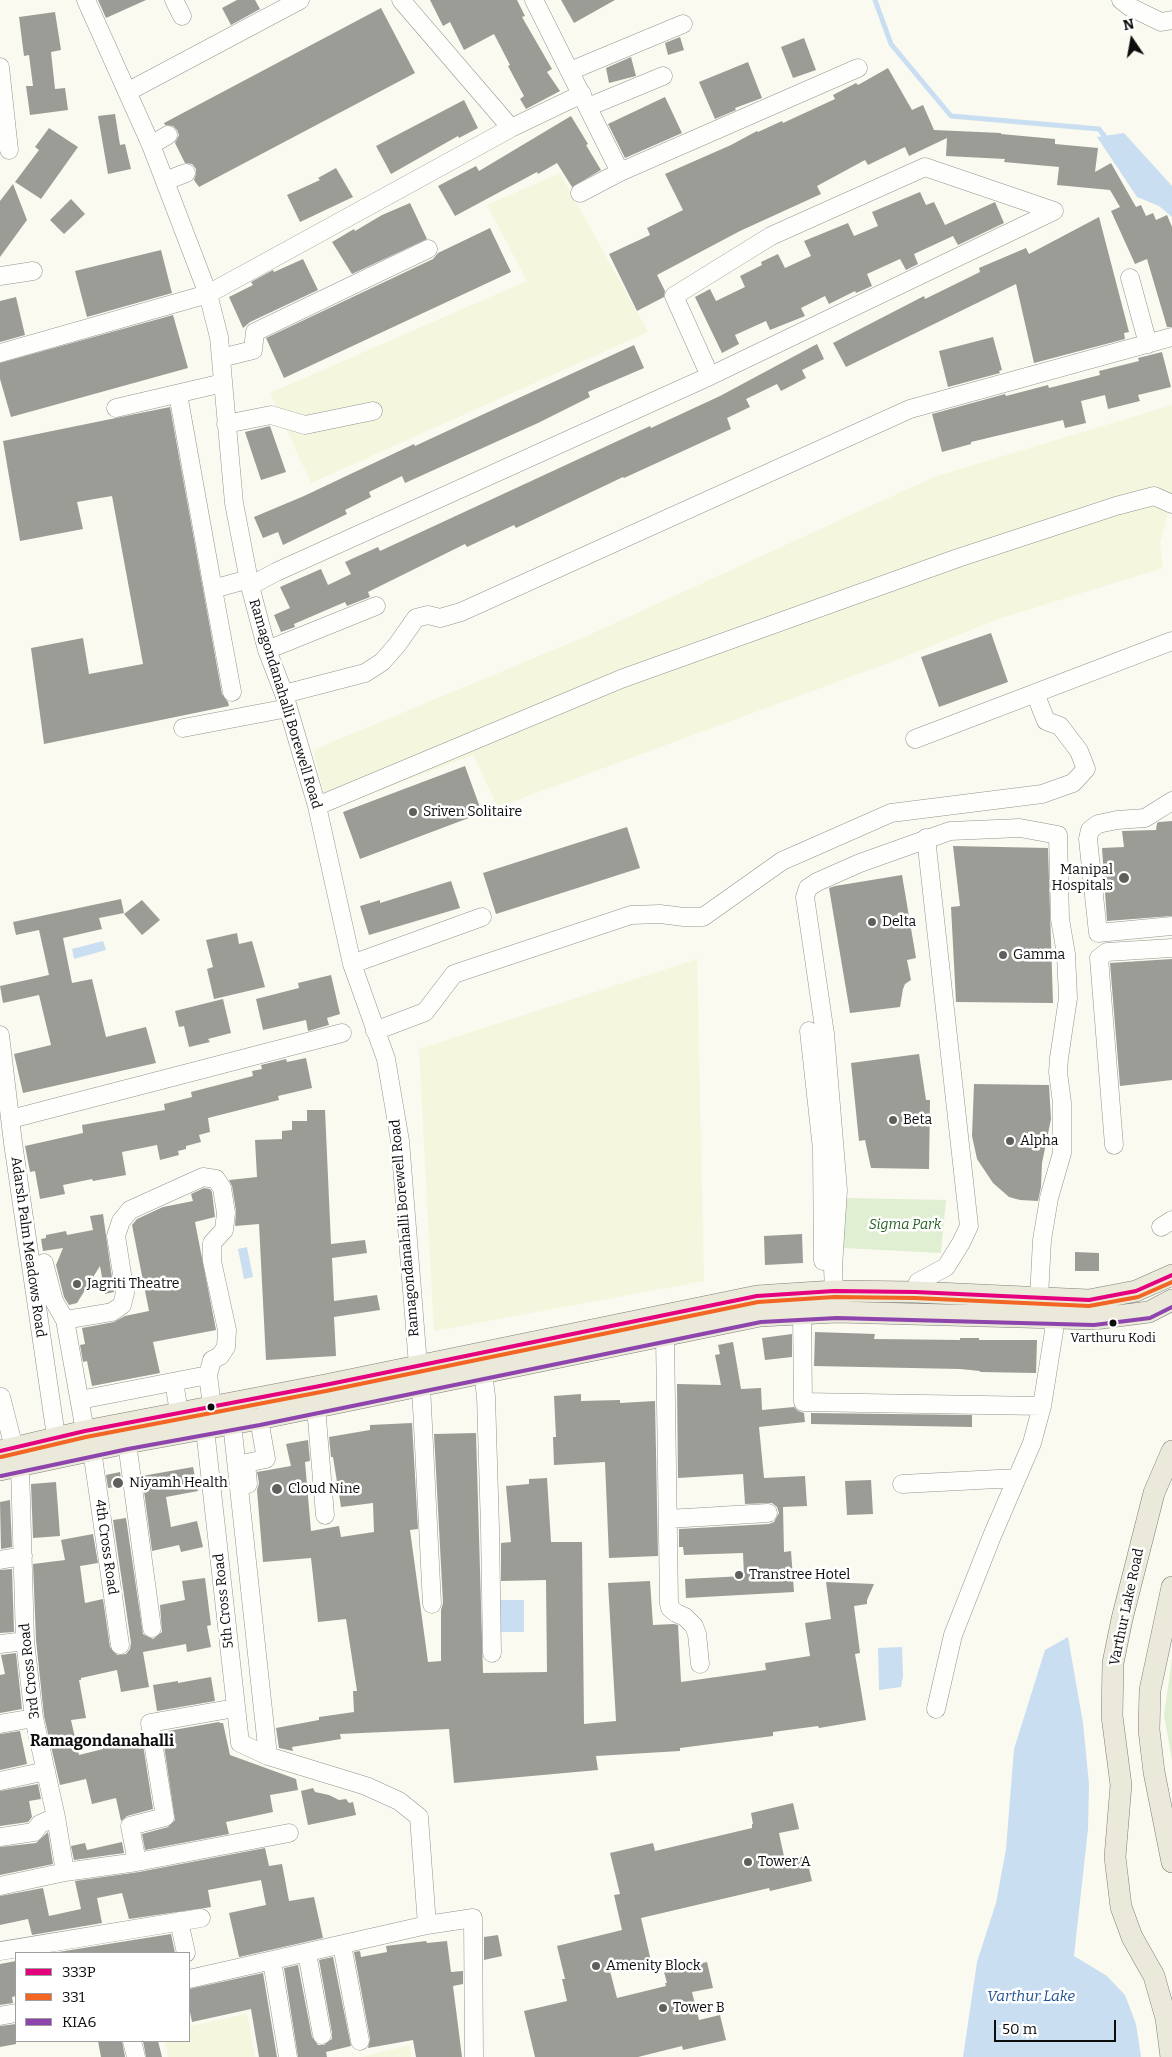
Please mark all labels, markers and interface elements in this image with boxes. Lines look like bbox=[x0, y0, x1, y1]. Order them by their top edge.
north arrow bbox=[1107, 15, 1157, 65]
text: N bbox=[1122, 15, 1136, 34]
street label: Ramagondanahalli Borewell Road bbox=[245, 597, 325, 811]
place label: Sriven Solitaire bbox=[423, 804, 522, 820]
marker: Sriven Solitaire bbox=[407, 806, 419, 818]
place label: Manipal Hospitals bbox=[1052, 862, 1113, 894]
marker: Manipal Hospitals bbox=[1117, 871, 1131, 885]
place label: Delta bbox=[882, 914, 916, 930]
marker: Delta bbox=[866, 916, 878, 928]
place label: Gamma bbox=[1013, 947, 1065, 963]
marker: Gamma bbox=[997, 949, 1009, 961]
place label: Beta bbox=[903, 1112, 932, 1128]
marker: Beta bbox=[887, 1114, 899, 1126]
street label: Ramagondanahalli Borewell Road bbox=[387, 1118, 423, 1338]
place label: Alpha bbox=[1020, 1133, 1058, 1149]
marker: Alpha bbox=[1004, 1135, 1016, 1147]
street label: Adarsh Palm Meadows Road bbox=[7, 1156, 49, 1338]
park label: Sigma Park bbox=[869, 1217, 941, 1233]
place label: Jagriti Theatre bbox=[87, 1276, 179, 1292]
marker: Jagriti Theatre bbox=[71, 1278, 83, 1290]
marker: Varthuru Kodi bbox=[1108, 1318, 1118, 1328]
place label: Varthuru Kodi bbox=[1070, 1330, 1156, 1346]
unlabelled marker bbox=[206, 1402, 216, 1412]
place label: Niyamh Health bbox=[129, 1475, 228, 1491]
marker: Niyamh Health bbox=[111, 1476, 125, 1490]
place label: Cloud Nine bbox=[288, 1481, 360, 1497]
marker: Cloud Nine bbox=[270, 1482, 284, 1496]
street label: 4th Cross Road bbox=[91, 1498, 121, 1596]
street label: Varthur Lake Road bbox=[1106, 1547, 1148, 1667]
street label: 5th Cross Road bbox=[211, 1553, 237, 1649]
place label: Transtree Hotel bbox=[749, 1567, 850, 1583]
marker: Transtree Hotel bbox=[733, 1569, 745, 1581]
street label: 3rd Cross Road bbox=[17, 1622, 43, 1720]
district label: Ramagondanahalli bbox=[30, 1732, 174, 1752]
place label: Tower A bbox=[758, 1854, 811, 1870]
marker: Tower A bbox=[742, 1856, 754, 1868]
legend bbox=[15, 1952, 190, 2042]
place label: Amenity Block bbox=[606, 1958, 701, 1974]
marker: Amenity Block bbox=[590, 1960, 602, 1972]
text: 333P bbox=[62, 1963, 96, 1981]
text: 331 bbox=[62, 1988, 85, 2006]
water label: Varthur Lake bbox=[987, 1988, 1075, 2006]
place label: Tower B bbox=[673, 2000, 725, 2016]
marker: Tower B bbox=[657, 2002, 669, 2014]
scale bar bbox=[997, 2010, 1120, 2042]
text: KIA6 bbox=[62, 2013, 96, 2031]
text: 50 m bbox=[1002, 2020, 1037, 2038]

